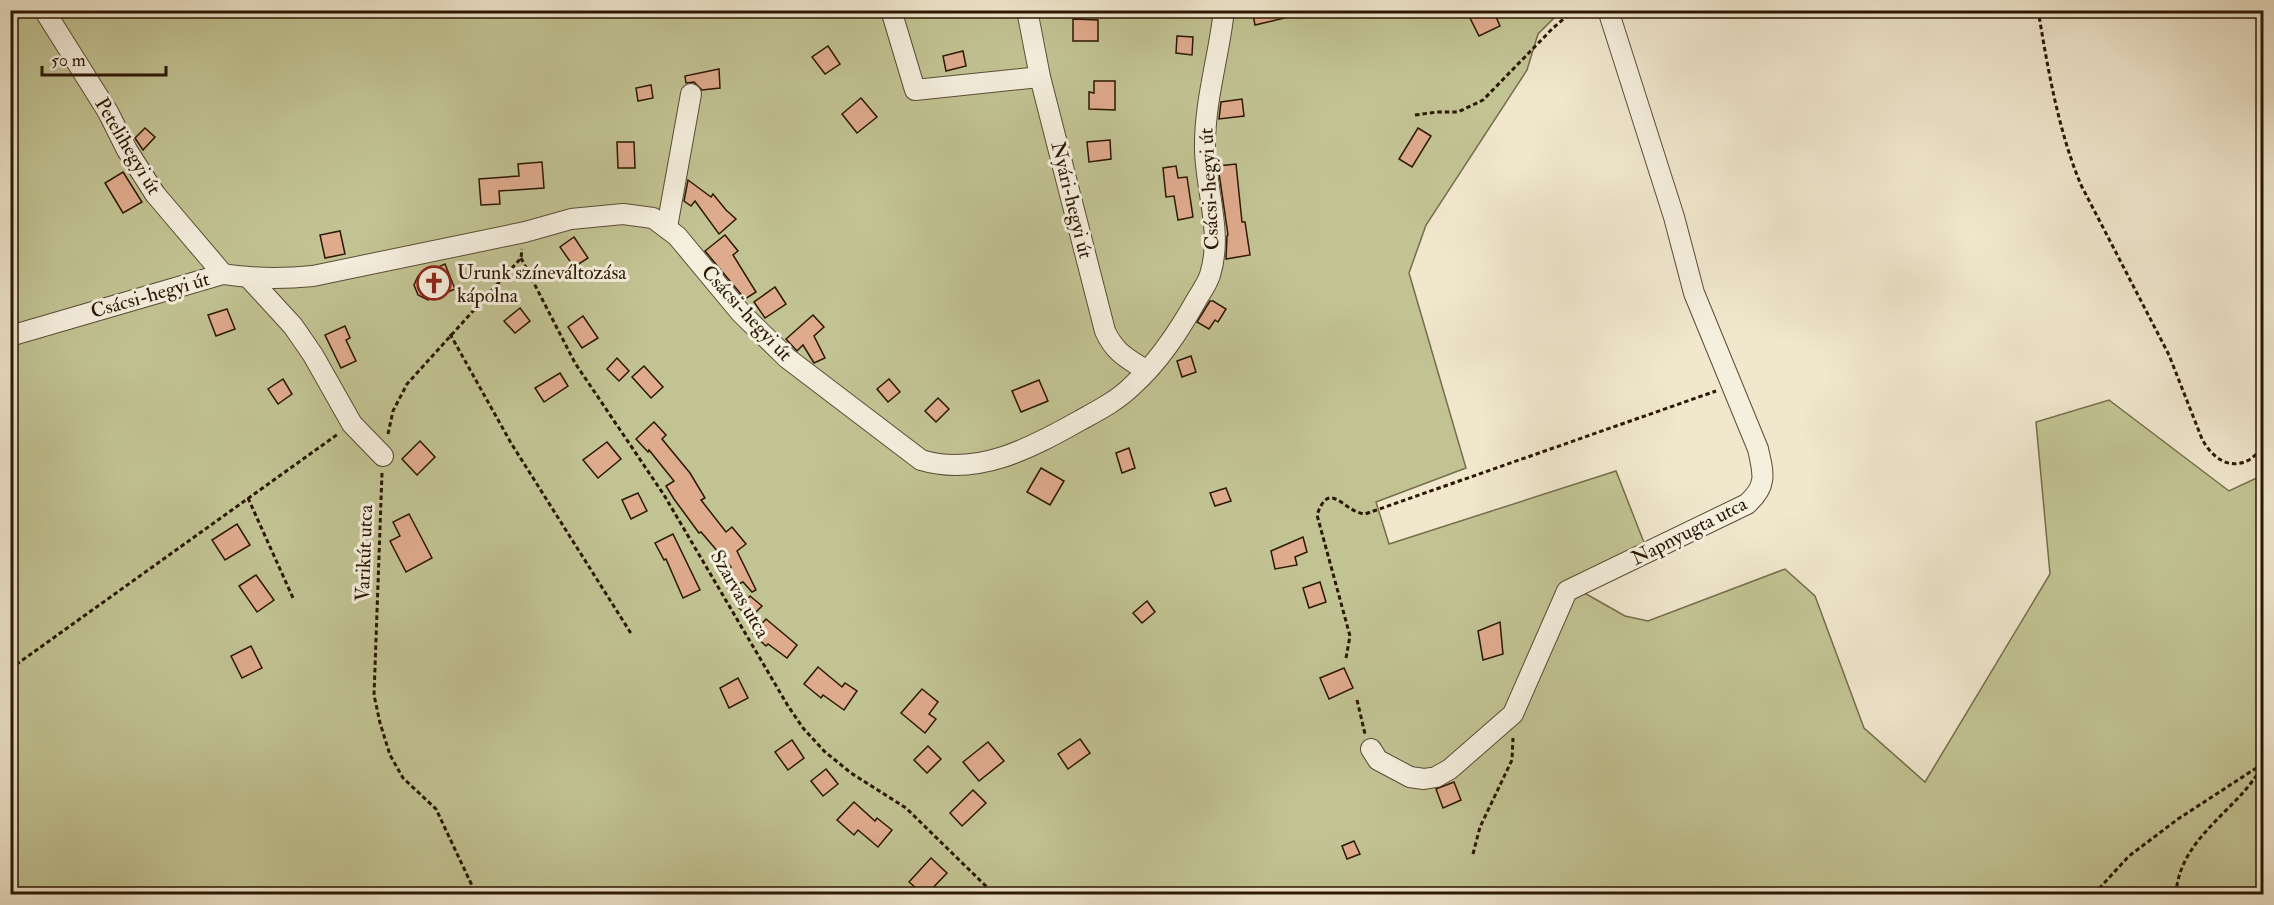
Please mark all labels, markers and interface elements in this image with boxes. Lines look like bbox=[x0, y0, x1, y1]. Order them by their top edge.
scale bar bbox=[42, 39, 166, 77]
text: 50 m bbox=[51, 49, 86, 72]
street label: Petelihegyi út bbox=[89, 93, 167, 200]
street label: Csácsi-hegyi út bbox=[1193, 127, 1225, 251]
street label: Nyári-hegyi út bbox=[1045, 139, 1099, 262]
place label: Urunk színeváltozása kápolna bbox=[457, 260, 627, 309]
street label: Csácsi-hegyi út bbox=[696, 260, 798, 367]
church icon: Urunk színeváltozása kápolna bbox=[416, 265, 452, 301]
street label: Csácsi-hegyi út bbox=[88, 266, 213, 324]
street label: Napnyugta utca bbox=[1627, 491, 1752, 572]
street label: Varikút utca bbox=[350, 503, 378, 602]
street label: Szarvas utca bbox=[705, 546, 776, 643]

